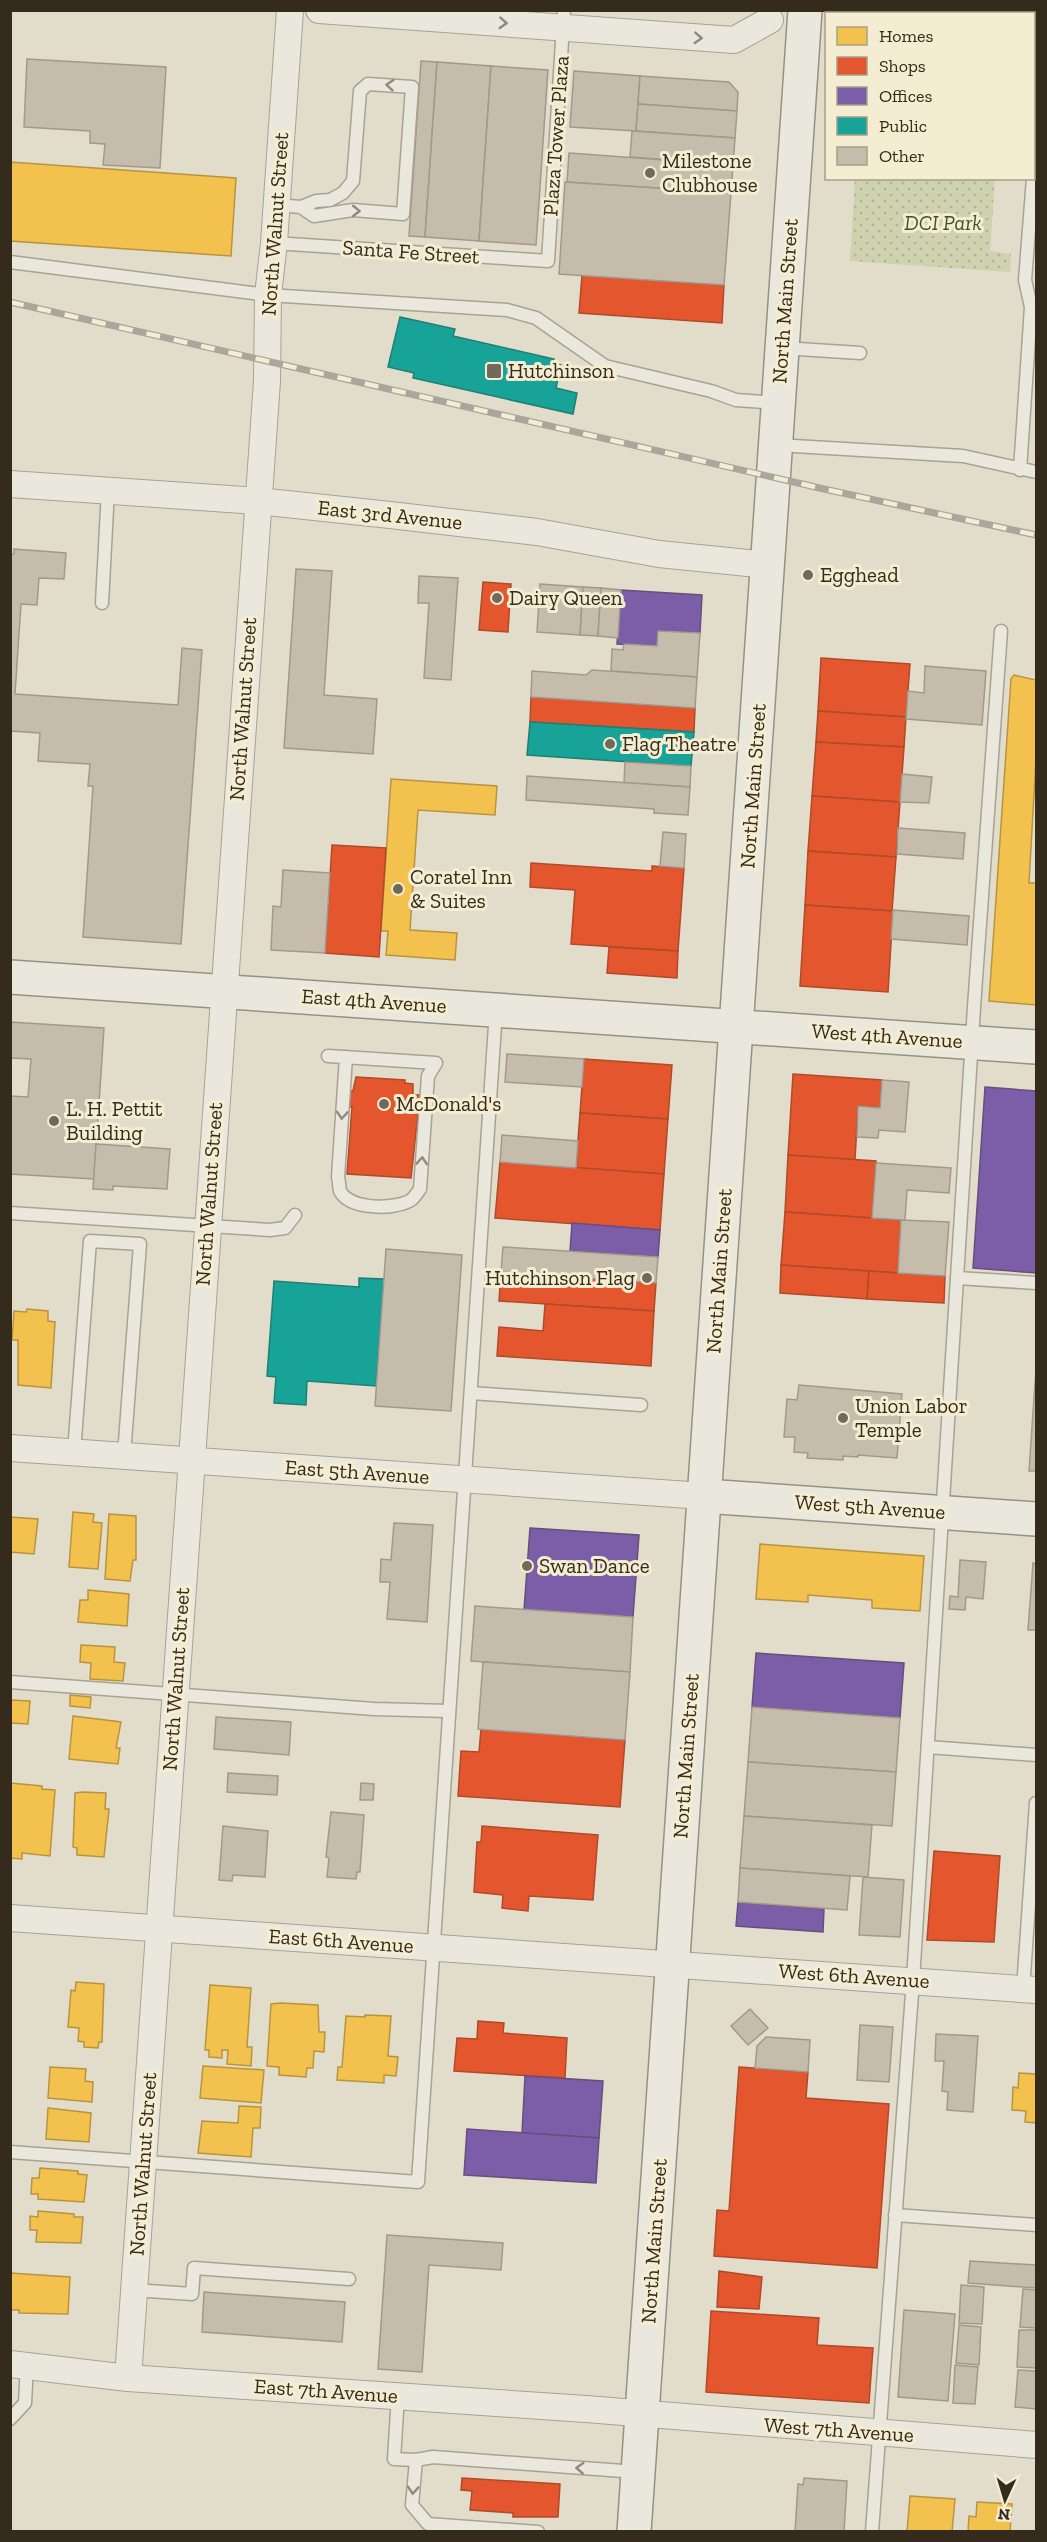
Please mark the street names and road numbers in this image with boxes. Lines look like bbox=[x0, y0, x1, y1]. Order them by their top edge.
street label: Plaza Tower Plaza bbox=[537, 55, 574, 217]
street label: North Walnut Street bbox=[256, 131, 293, 317]
street label: North Main Street bbox=[766, 217, 803, 384]
street label: Santa Fe Street bbox=[342, 234, 481, 269]
street label: East 3rd Avenue bbox=[316, 494, 464, 535]
street label: North Walnut Street bbox=[224, 616, 261, 802]
street label: North Main Street bbox=[734, 702, 771, 869]
street label: East 4th Avenue bbox=[301, 983, 448, 1018]
street label: West 4th Avenue bbox=[811, 1018, 964, 1053]
street label: North Walnut Street bbox=[190, 1101, 227, 1287]
street label: North Main Street bbox=[700, 1187, 737, 1354]
street label: East 5th Avenue bbox=[284, 1454, 430, 1489]
street label: West 5th Avenue bbox=[794, 1489, 946, 1524]
street label: North Walnut Street bbox=[157, 1586, 194, 1772]
street label: North Main Street bbox=[667, 1672, 704, 1839]
street label: East 6th Avenue bbox=[268, 1923, 415, 1958]
street label: West 6th Avenue bbox=[778, 1958, 931, 1993]
street label: North Walnut Street bbox=[124, 2071, 161, 2257]
street label: North Main Street bbox=[635, 2157, 672, 2324]
street label: East 7th Avenue bbox=[253, 2373, 399, 2408]
street label: West 7th Avenue bbox=[763, 2412, 915, 2447]

